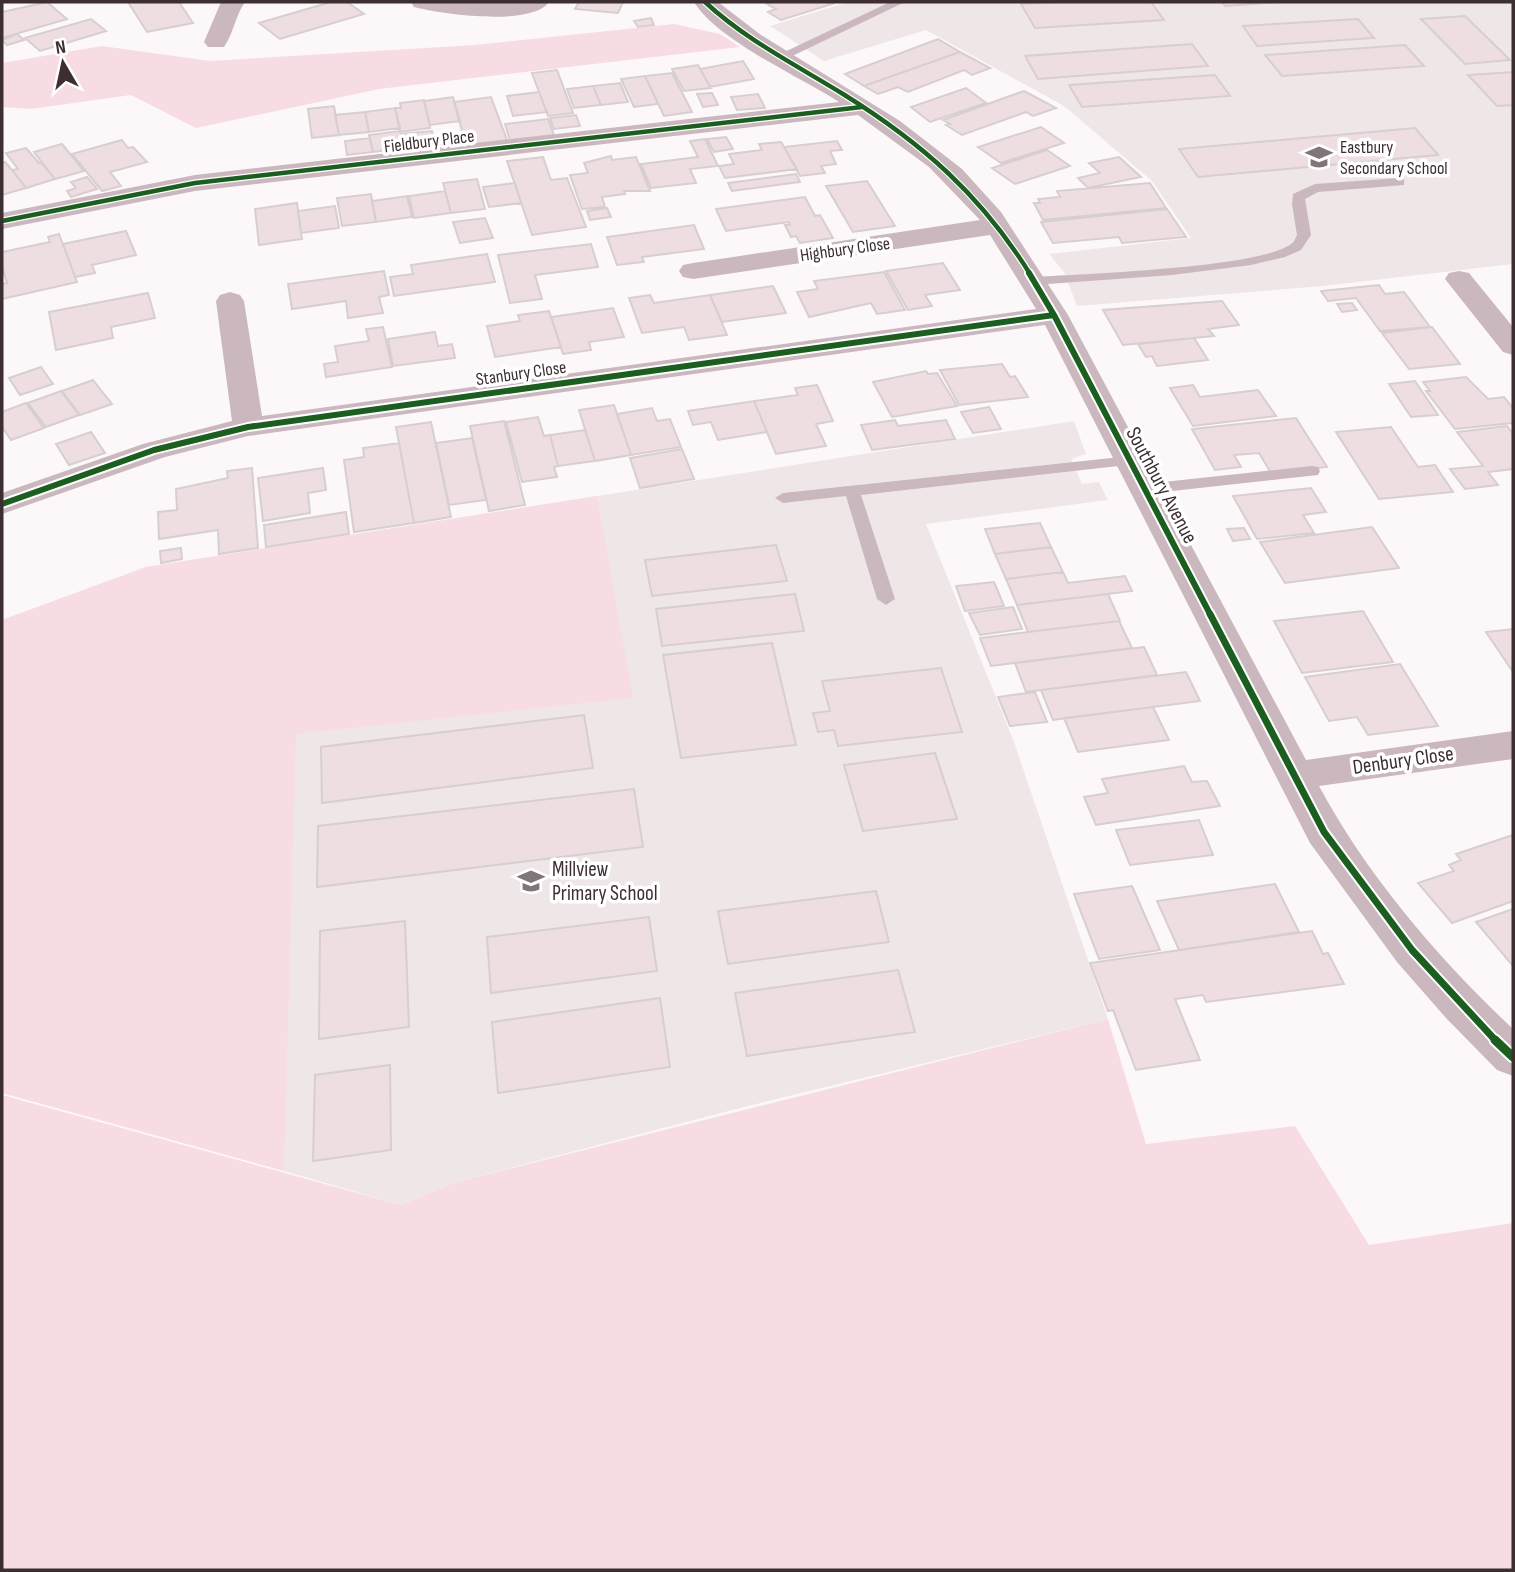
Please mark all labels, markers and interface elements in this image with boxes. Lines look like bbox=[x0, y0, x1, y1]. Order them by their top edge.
north arrow bbox=[28, 28, 98, 98]
text: N bbox=[54, 36, 67, 60]
street label: Fieldbury Place bbox=[383, 126, 475, 157]
place label: Eastbury Secondary School bbox=[1340, 137, 1448, 179]
school or university icon: Eastbury Secondary School bbox=[1304, 142, 1334, 172]
street label: Highbury Close bbox=[799, 233, 891, 266]
street label: Stanbury Close bbox=[474, 357, 568, 390]
street label: Southbury Avenue bbox=[1120, 423, 1203, 548]
street label: Denbury Close bbox=[1351, 741, 1455, 780]
place label: Millview Primary School bbox=[552, 857, 658, 906]
school or university icon: Millview Primary School bbox=[516, 866, 546, 896]

